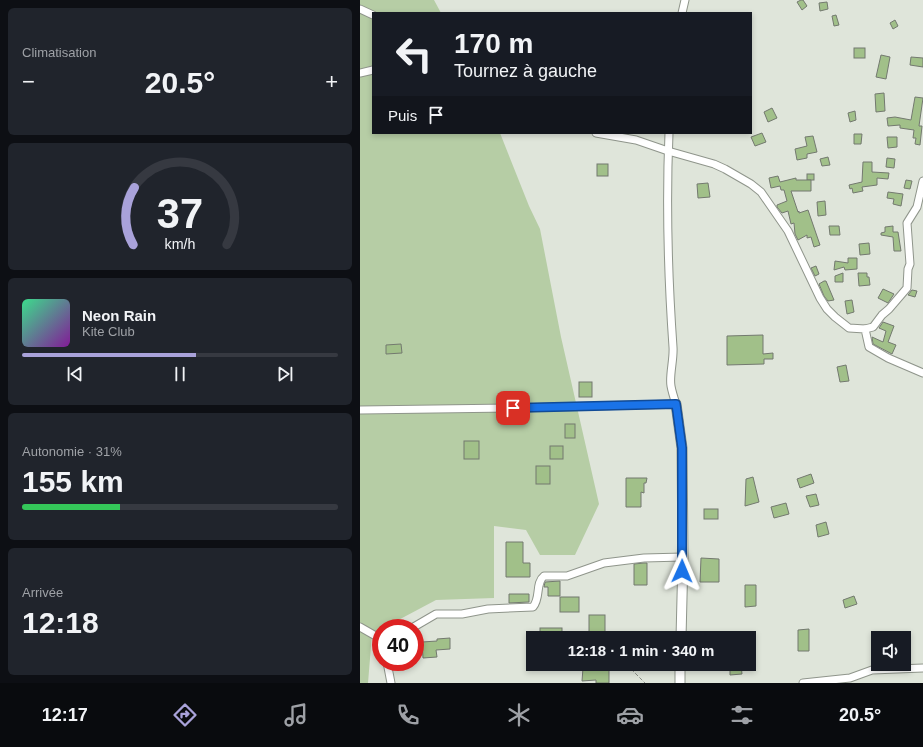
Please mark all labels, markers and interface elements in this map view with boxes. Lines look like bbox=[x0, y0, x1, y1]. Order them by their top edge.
icon: left bbox=[388, 28, 440, 80]
text: 170 m bbox=[454, 28, 533, 59]
text: Climatisation bbox=[22, 45, 96, 60]
text: Tournez à gauche bbox=[454, 61, 597, 81]
text: 20.5° bbox=[145, 66, 215, 99]
text: − bbox=[22, 69, 35, 94]
text: + bbox=[325, 69, 338, 94]
icon: arrive bbox=[425, 104, 447, 126]
text: Puis bbox=[388, 107, 417, 124]
text: 37 bbox=[157, 189, 203, 236]
text: km/h bbox=[165, 235, 196, 251]
text: Neon Rain bbox=[82, 307, 156, 324]
text: Kite Club bbox=[82, 324, 135, 339]
icon: previous bbox=[64, 363, 86, 385]
icon: pause bbox=[169, 363, 191, 385]
icon: next bbox=[274, 363, 296, 385]
pin bbox=[496, 391, 530, 425]
icon: arrive bbox=[502, 397, 524, 419]
text: Autonomie · 31% bbox=[22, 444, 122, 459]
text: 155 km bbox=[22, 465, 124, 498]
position arrow bbox=[661, 550, 703, 592]
text: Arrivée bbox=[22, 585, 63, 600]
text: 12:18 bbox=[22, 606, 99, 639]
speed limit sign: 40 bbox=[372, 619, 424, 671]
map controls bbox=[871, 631, 911, 671]
button: sound bbox=[871, 631, 911, 671]
text: 12:18 · 1 min · 340 m bbox=[568, 642, 714, 659]
icon: directions bbox=[171, 701, 199, 729]
icon: music bbox=[282, 701, 310, 729]
icon: phone bbox=[394, 701, 422, 729]
icon: climate bbox=[505, 701, 533, 729]
icon: car bbox=[616, 701, 644, 729]
icon: filters bbox=[728, 701, 756, 729]
text: 12:17 bbox=[42, 705, 88, 725]
text: 20.5° bbox=[839, 705, 881, 725]

